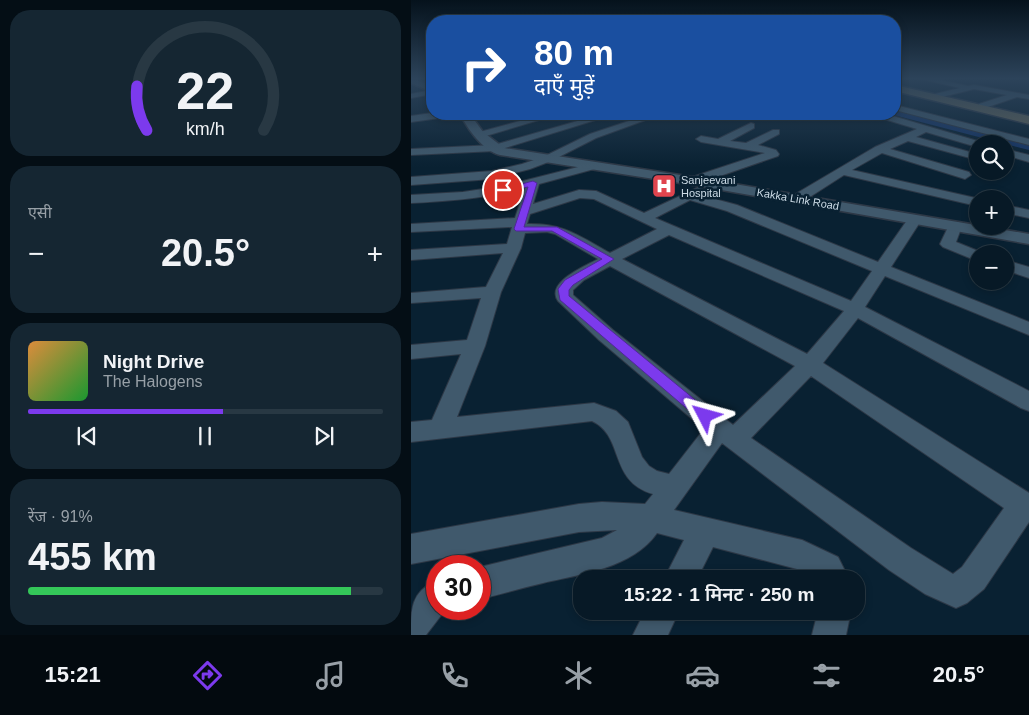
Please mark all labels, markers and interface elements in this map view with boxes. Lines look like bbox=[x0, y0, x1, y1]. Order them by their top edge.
text: 80 m bbox=[534, 33, 614, 72]
icon: right bbox=[451, 35, 516, 100]
text: 22 bbox=[177, 62, 234, 120]
text: दाएँ मुड़ें bbox=[534, 74, 595, 99]
text: km/h bbox=[186, 119, 225, 139]
map controls bbox=[969, 135, 1014, 290]
button: search bbox=[969, 135, 1014, 180]
pin bbox=[482, 169, 524, 211]
hospital icon: Sanjeevani Hospital bbox=[651, 173, 677, 199]
place label: Sanjeevani Hospital bbox=[681, 174, 735, 199]
icon: arrive bbox=[489, 176, 517, 204]
street label: Kakka Link Road bbox=[756, 186, 840, 212]
button: + bbox=[969, 190, 1014, 235]
text: एसी bbox=[28, 204, 52, 221]
text: 20.5° bbox=[161, 232, 250, 274]
text: − bbox=[28, 238, 44, 269]
text: + bbox=[367, 238, 383, 269]
button: − bbox=[969, 245, 1014, 290]
text: Night Drive bbox=[103, 351, 204, 372]
text: The Halogens bbox=[103, 373, 203, 390]
position arrow bbox=[678, 389, 730, 441]
icon: previous bbox=[73, 422, 101, 450]
icon: pause bbox=[191, 422, 219, 450]
icon: next bbox=[310, 422, 338, 450]
text: रेंज · 91% bbox=[28, 508, 93, 525]
text: 455 km bbox=[28, 536, 157, 578]
speed limit sign: 30 bbox=[426, 555, 491, 620]
text: 15:22 · 1 मिनट · 250 m bbox=[624, 584, 814, 605]
icon: directions bbox=[190, 658, 225, 693]
icon: music bbox=[313, 658, 348, 693]
icon: phone bbox=[437, 658, 472, 693]
icon: climate bbox=[561, 658, 596, 693]
icon: car bbox=[685, 658, 720, 693]
icon: filters bbox=[809, 658, 844, 693]
text: 15:21 bbox=[44, 662, 101, 687]
text: 20.5° bbox=[933, 662, 984, 687]

